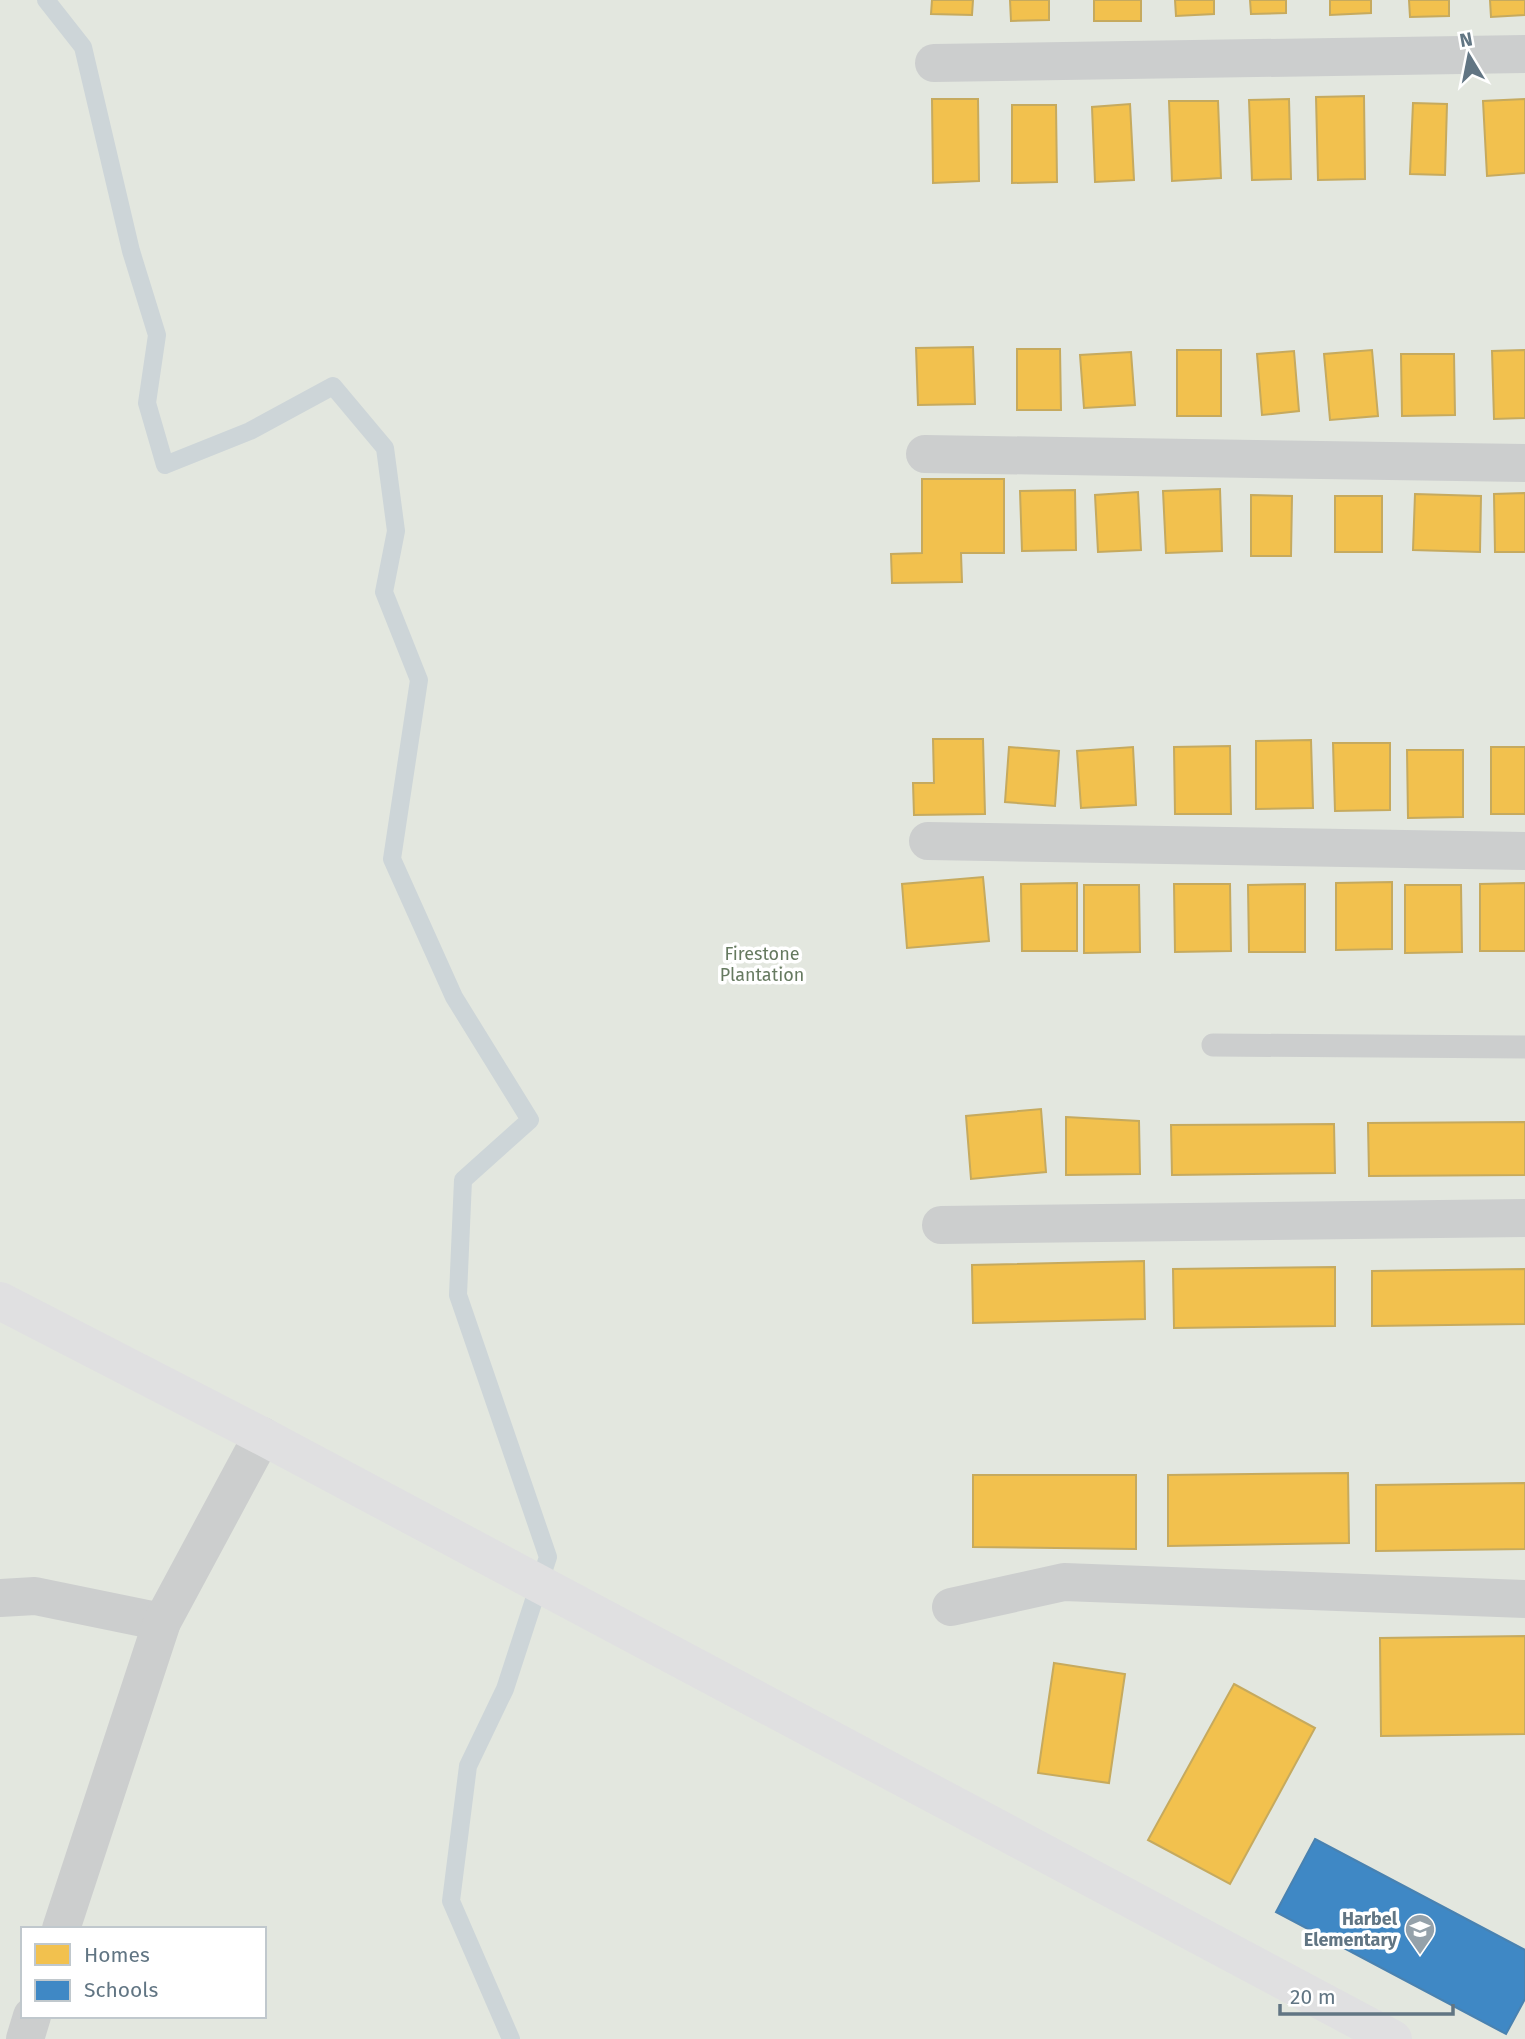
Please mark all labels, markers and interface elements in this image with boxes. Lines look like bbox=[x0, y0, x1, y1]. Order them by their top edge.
north arrow bbox=[1434, 21, 1504, 91]
text: N bbox=[1458, 27, 1474, 52]
park label: Firestone Plantation bbox=[720, 943, 804, 986]
place label: Harbel Elementary bbox=[1304, 1908, 1398, 1951]
school or university icon: Harbel Elementary bbox=[1403, 1912, 1437, 1956]
legend bbox=[21, 1927, 266, 2018]
text: Homes bbox=[84, 1942, 150, 1968]
scale bar bbox=[1280, 1972, 1453, 2016]
text: Schools bbox=[84, 1977, 158, 2003]
text: 20 m bbox=[1290, 1984, 1336, 2010]

